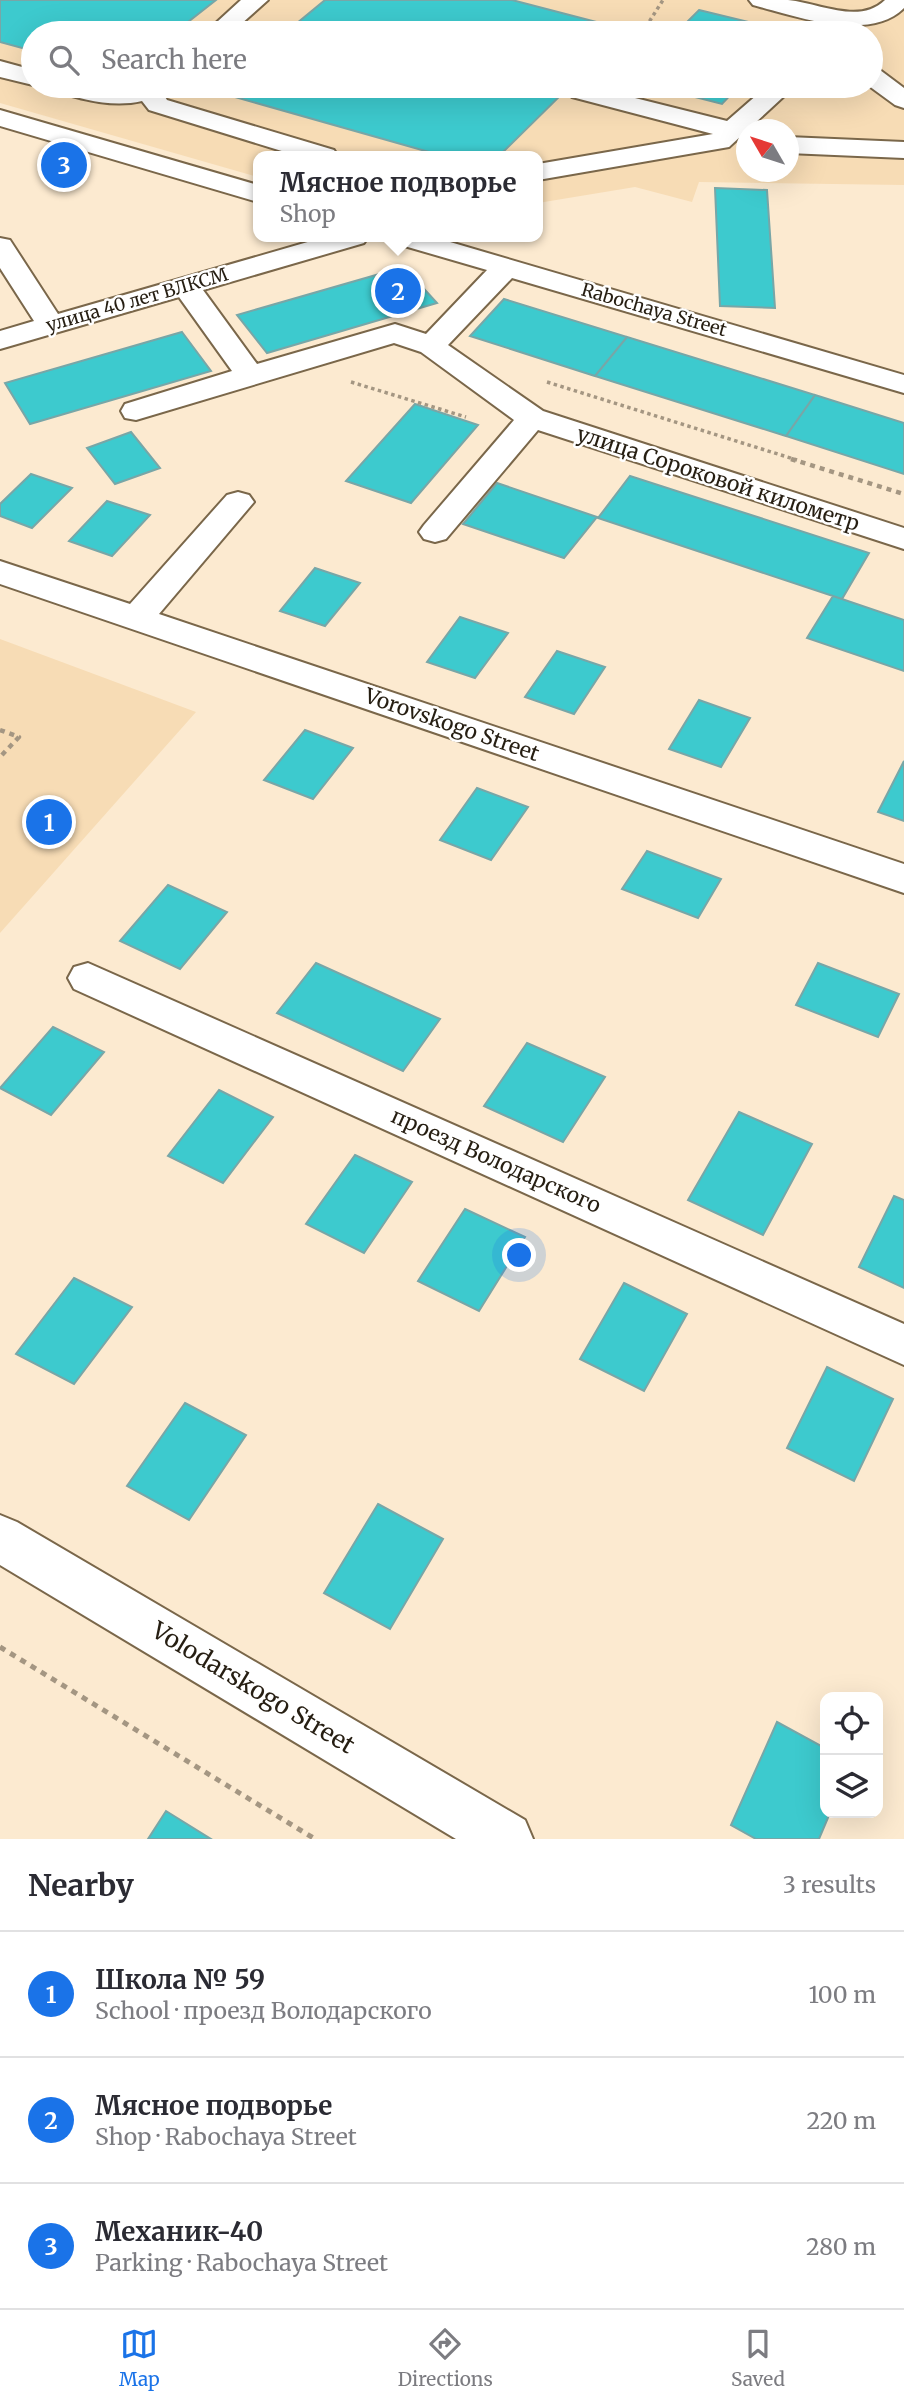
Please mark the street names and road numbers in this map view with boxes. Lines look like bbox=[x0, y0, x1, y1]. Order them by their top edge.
street label: улица 40 лет ВЛКСМ bbox=[43, 262, 231, 337]
street label: Rabochaya Street bbox=[579, 278, 729, 341]
street label: улица Сороковой километр bbox=[573, 420, 863, 537]
street label: Vorovskogo Street bbox=[360, 682, 543, 767]
street label: проезд Володарского bbox=[387, 1102, 605, 1219]
street label: Volodarskogo Street bbox=[145, 1614, 361, 1761]

